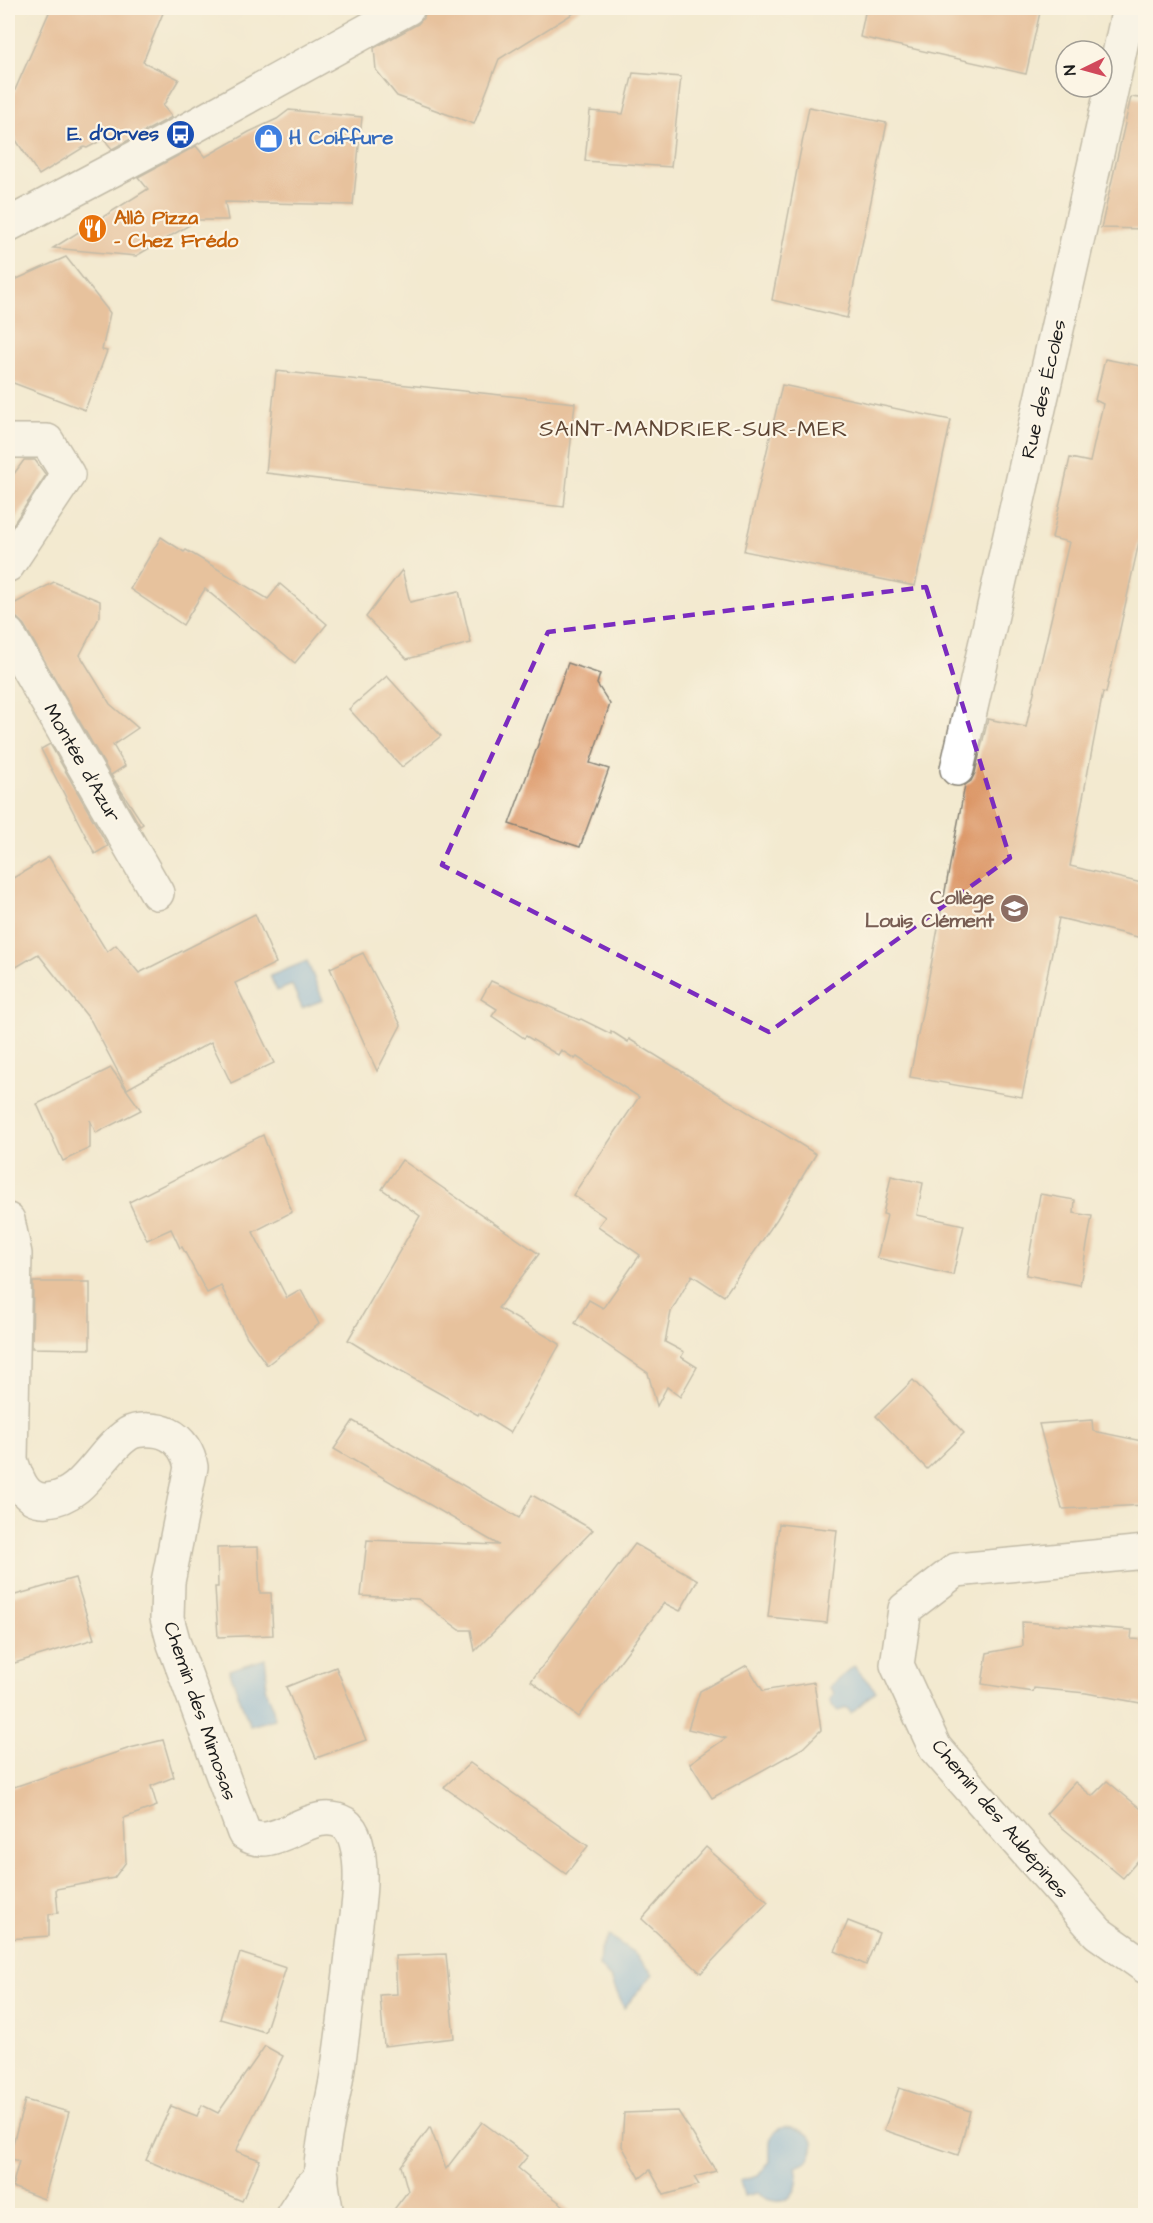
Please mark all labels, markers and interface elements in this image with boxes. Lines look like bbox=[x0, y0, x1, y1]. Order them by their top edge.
north arrow bbox=[1054, 39, 1114, 99]
text: N bbox=[1059, 64, 1081, 76]
bus stop icon: E. d'Orves bbox=[164, 118, 196, 150]
place label: E. d'Orves bbox=[67, 120, 159, 148]
shop icon: H Coiffure bbox=[252, 122, 284, 154]
place label: H Coiffure bbox=[289, 124, 393, 152]
place label: Allô Pizza - Chez Frédo bbox=[114, 204, 239, 255]
restaurant icon: Allô Pizza - Chez Frédo bbox=[77, 213, 109, 245]
street label: Rue des Écoles bbox=[1014, 317, 1074, 461]
district label: SAINT-MANDRIER-SUR-MER bbox=[539, 414, 849, 445]
street label: Montée d'Azur bbox=[37, 698, 127, 828]
place label: Collège Louis Clément bbox=[865, 884, 995, 935]
school or university icon: Collège Louis Clément bbox=[999, 893, 1031, 925]
street label: Chemin des Mimosas bbox=[156, 1618, 244, 1804]
street label: Chemin des Aubépines bbox=[925, 1733, 1075, 1905]

